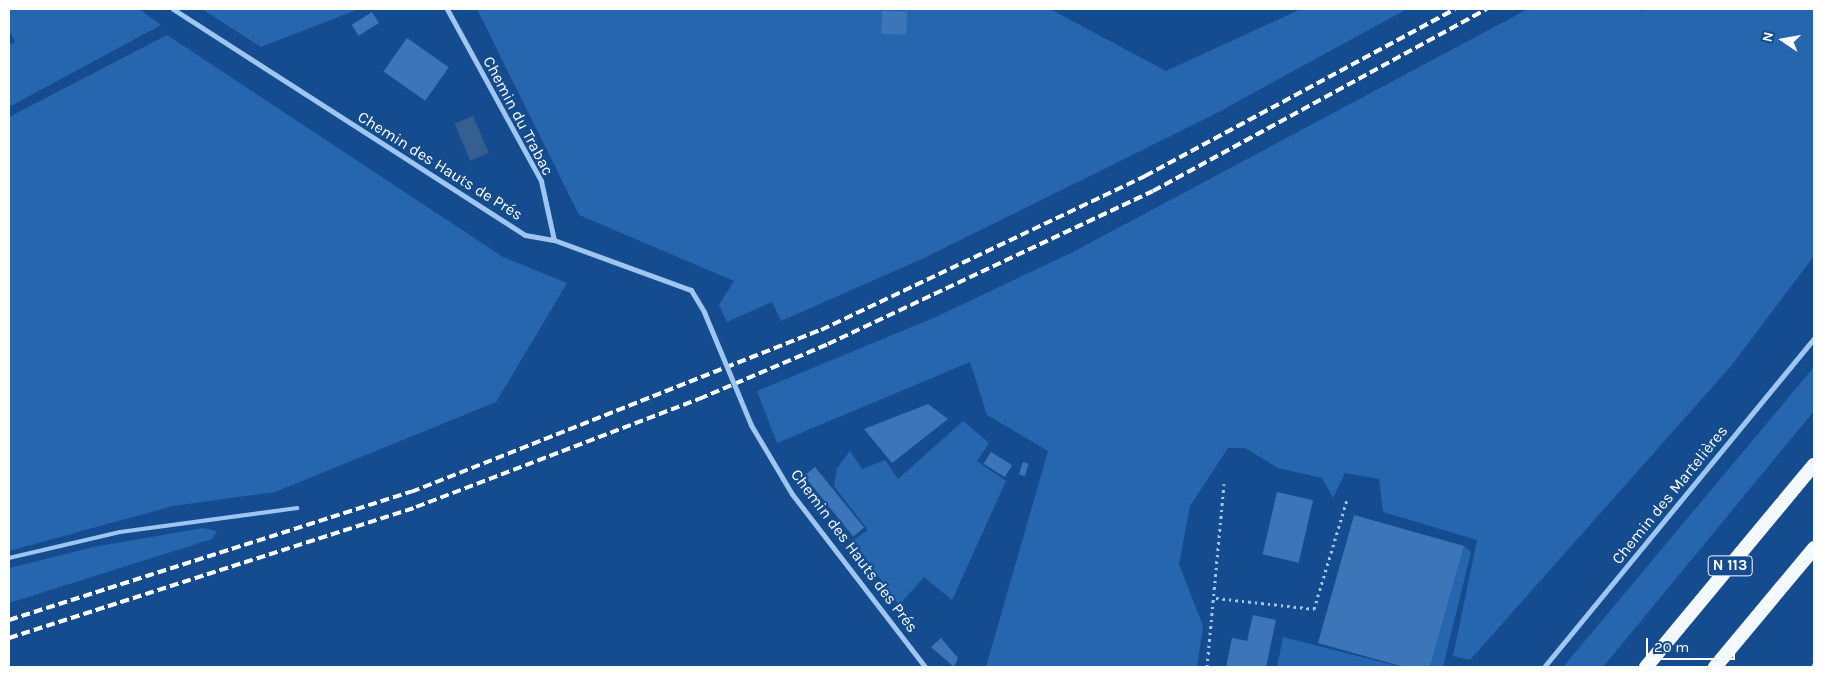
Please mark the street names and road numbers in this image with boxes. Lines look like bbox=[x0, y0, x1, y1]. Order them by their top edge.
street label: Chemin du Trabac bbox=[479, 53, 557, 179]
street label: Chemin des Hauts de Prés bbox=[354, 107, 526, 225]
street label: Chemin des Martelières bbox=[1608, 422, 1732, 568]
street label: Chemin des Hauts des Prés bbox=[786, 466, 922, 636]
road number: N 113 bbox=[1708, 554, 1752, 578]

